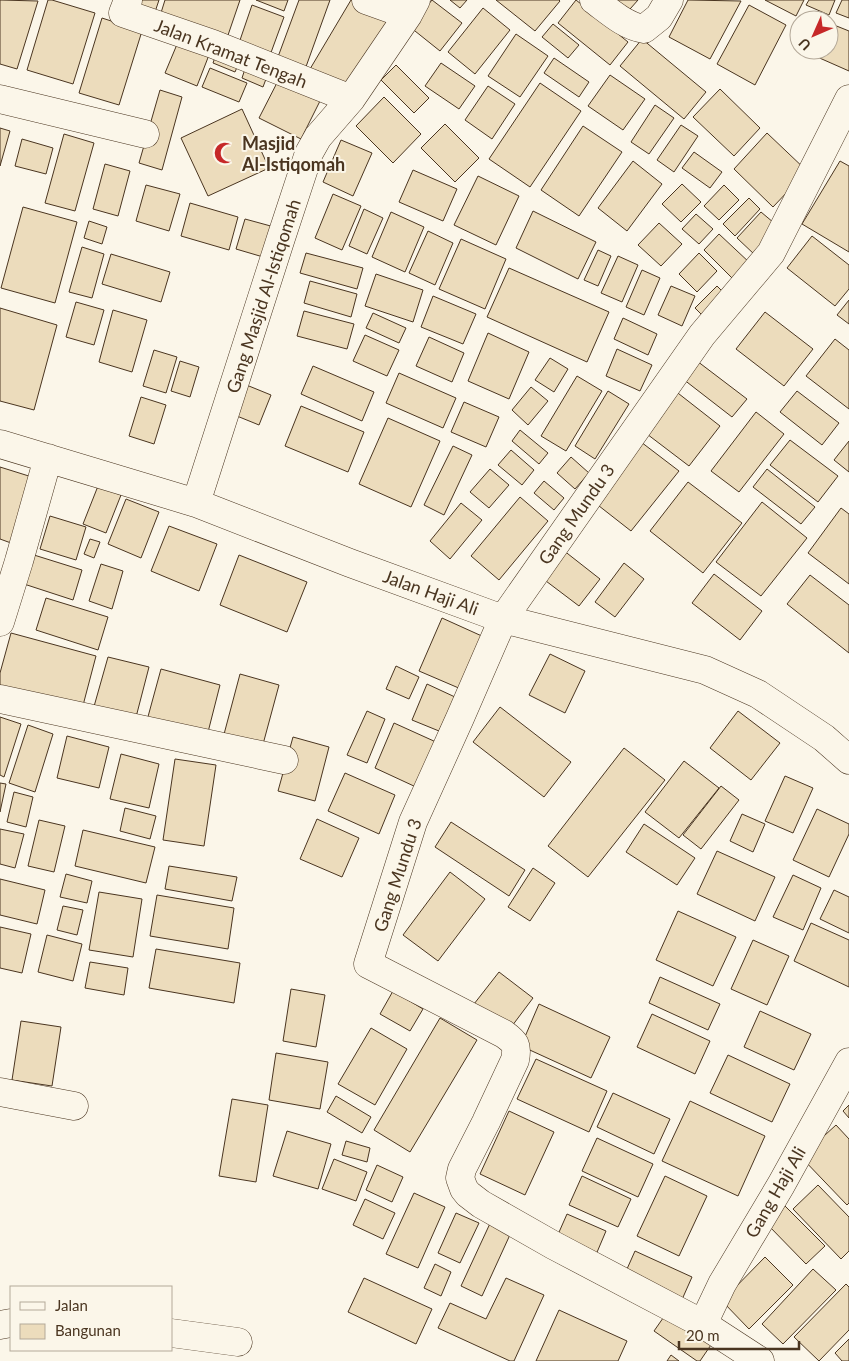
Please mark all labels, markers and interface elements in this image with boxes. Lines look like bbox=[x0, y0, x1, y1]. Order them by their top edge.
north arrow bbox=[789, 10, 839, 60]
street label: Jalan Kramat Tengah bbox=[152, 14, 310, 92]
text: U bbox=[795, 35, 814, 54]
place label: Masjid Al-Istiqomah bbox=[241, 132, 345, 175]
mosque icon: Masjid Al-Istiqomah bbox=[212, 140, 238, 166]
street label: Gang Masjid Al-Istiqomah bbox=[221, 196, 305, 396]
street label: Gang Mundu 3 bbox=[533, 459, 619, 569]
street label: Jalan Haji Ali bbox=[380, 565, 482, 619]
street label: Gang Mundu 3 bbox=[368, 816, 426, 934]
street label: Gang Haji Ali bbox=[740, 1142, 810, 1242]
legend bbox=[10, 1286, 172, 1351]
text: Jalan bbox=[55, 1296, 88, 1314]
scale bar bbox=[679, 1318, 799, 1350]
text: Bangunan bbox=[55, 1321, 121, 1339]
text: 20 m bbox=[686, 1326, 720, 1344]

